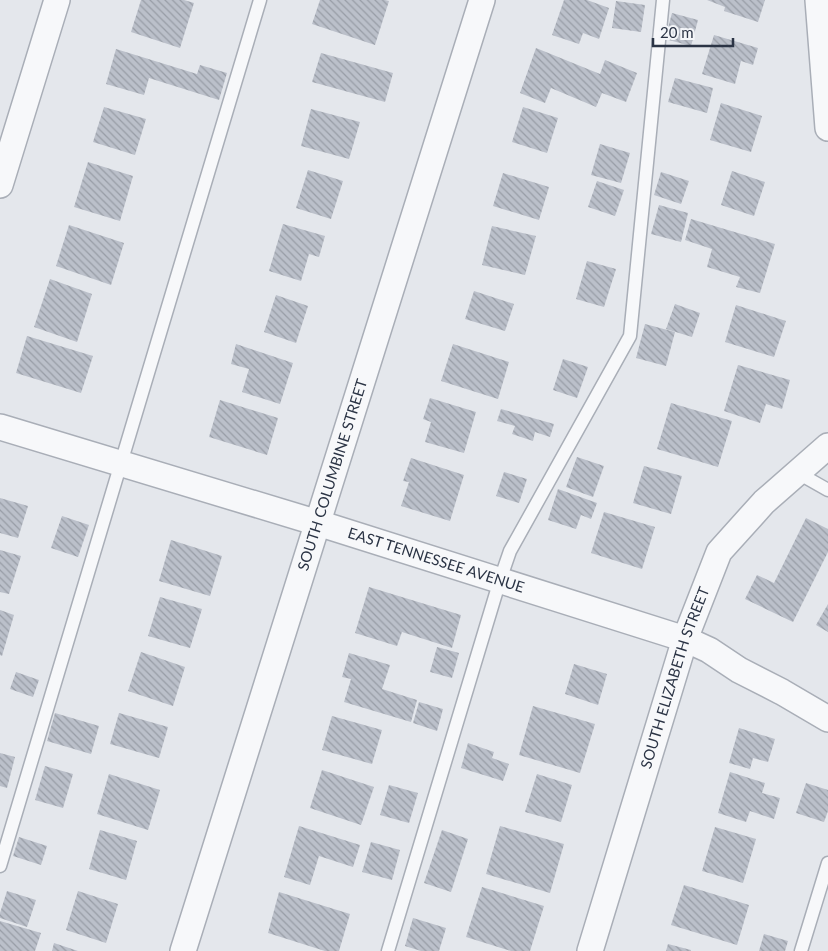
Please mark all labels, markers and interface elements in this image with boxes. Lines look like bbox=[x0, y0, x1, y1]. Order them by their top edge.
scale bar bbox=[653, 15, 733, 47]
text: 20 m bbox=[660, 23, 694, 41]
street label: SOUTH COLUMBINE STREET bbox=[293, 376, 370, 573]
street label: EAST TENNESSEE AVENUE bbox=[346, 523, 527, 596]
street label: SOUTH ELIZABETH STREET bbox=[636, 584, 713, 771]

